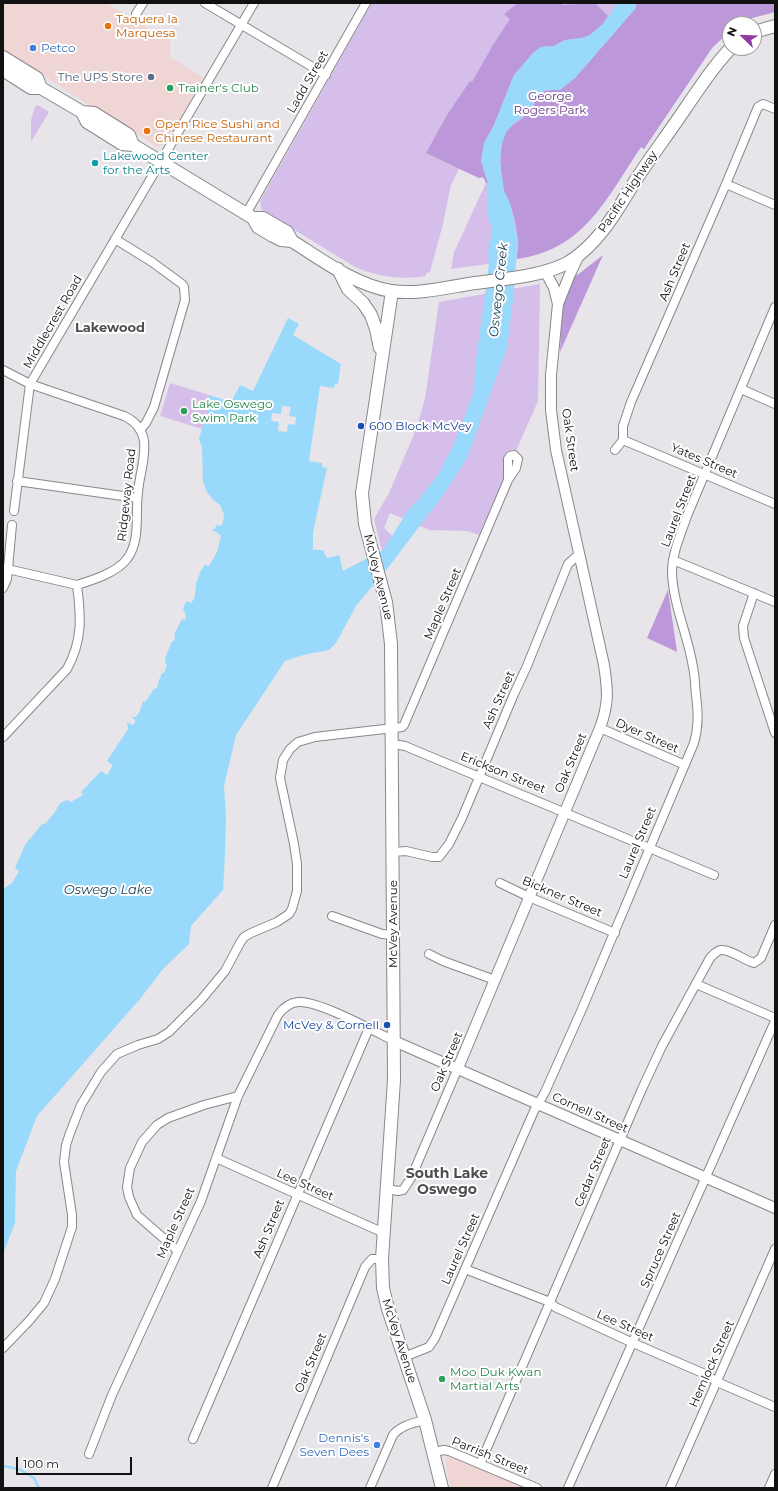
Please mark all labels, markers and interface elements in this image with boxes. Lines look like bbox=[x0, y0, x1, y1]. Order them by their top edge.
place label: Taquera la Marquesa bbox=[116, 12, 178, 40]
north arrow bbox=[722, 16, 762, 56]
marker: Taquera la Marquesa bbox=[103, 21, 113, 31]
text: N bbox=[724, 25, 740, 39]
place label: Petco bbox=[41, 41, 76, 55]
marker: Petco bbox=[28, 43, 38, 53]
street label: Ladd Street bbox=[284, 48, 332, 116]
place label: The UPS Store bbox=[58, 70, 143, 84]
marker: The UPS Store bbox=[146, 72, 156, 82]
place label: Trainer's Club bbox=[178, 81, 259, 95]
marker: Trainer's Club bbox=[165, 83, 175, 93]
park label: George Rogers Park bbox=[514, 89, 586, 117]
place label: Open Rice Sushi and Chinese Restaurant bbox=[155, 117, 280, 145]
marker: Open Rice Sushi and Chinese Restaurant bbox=[142, 126, 152, 136]
street label: Pacific Highway bbox=[595, 148, 661, 236]
place label: Lakewood Center for the Arts bbox=[103, 149, 208, 177]
marker: Lakewood Center for the Arts bbox=[90, 158, 100, 168]
street label: Ash Street bbox=[656, 241, 694, 303]
water label: Oswego Creek bbox=[486, 242, 512, 338]
street label: Middlecrest Road bbox=[20, 273, 86, 371]
district label: Lakewood bbox=[75, 320, 145, 336]
place label: Lake Oswego Swim Park bbox=[192, 397, 273, 425]
marker: Lake Oswego Swim Park bbox=[179, 406, 189, 416]
street label: Oak Street bbox=[558, 407, 582, 473]
place label: 600 Block McVey bbox=[369, 419, 472, 433]
marker: 600 Block McVey bbox=[356, 421, 366, 431]
street label: Yates Street bbox=[668, 440, 740, 482]
street label: Ridgeway Road bbox=[115, 448, 139, 542]
street label: Laurel Street bbox=[659, 473, 699, 549]
street label: McVey Avenue bbox=[360, 533, 396, 621]
street label: Maple Street bbox=[421, 566, 465, 642]
street label: Ash Street bbox=[480, 669, 518, 731]
street label: Dyer Street bbox=[613, 716, 681, 756]
street label: Oak Street bbox=[552, 731, 590, 795]
street label: Erickson Street bbox=[458, 749, 548, 797]
street label: Laurel Street bbox=[616, 805, 660, 881]
street label: Bickner Street bbox=[520, 874, 604, 920]
street label: McVey Avenue bbox=[386, 880, 400, 968]
water label: Oswego Lake bbox=[64, 882, 152, 898]
place label: McVey & Cornell bbox=[283, 1018, 379, 1032]
marker: McVey & Cornell bbox=[382, 1020, 392, 1030]
street label: Oak Street bbox=[428, 1030, 466, 1094]
street label: Cornell Street bbox=[550, 1090, 630, 1136]
street label: Cedar Street bbox=[572, 1135, 614, 1209]
street label: Lee Street bbox=[274, 1166, 336, 1204]
district label: South Lake Oswego bbox=[406, 1166, 488, 1198]
street label: Maple Street bbox=[154, 1185, 198, 1261]
street label: Ash Street bbox=[250, 1198, 288, 1260]
street label: Spruce Street bbox=[638, 1210, 684, 1290]
street label: Laurel Street bbox=[439, 1211, 483, 1287]
street label: McVey Avenue bbox=[379, 1297, 419, 1385]
street label: Lee Street bbox=[594, 1307, 656, 1345]
street label: Hemlock Street bbox=[686, 1318, 738, 1410]
street label: Oak Street bbox=[292, 1331, 330, 1395]
place label: Moo Duk Kwan Martial Arts bbox=[450, 1365, 542, 1393]
marker: Moo Duk Kwan Martial Arts bbox=[437, 1374, 447, 1384]
place label: Dennis's Seven Dees bbox=[299, 1431, 369, 1459]
street label: Parrish Street bbox=[449, 1434, 531, 1478]
marker: Dennis's Seven Dees bbox=[372, 1440, 382, 1450]
scale bar bbox=[18, 1449, 134, 1475]
text: 100 m bbox=[23, 1456, 59, 1471]

